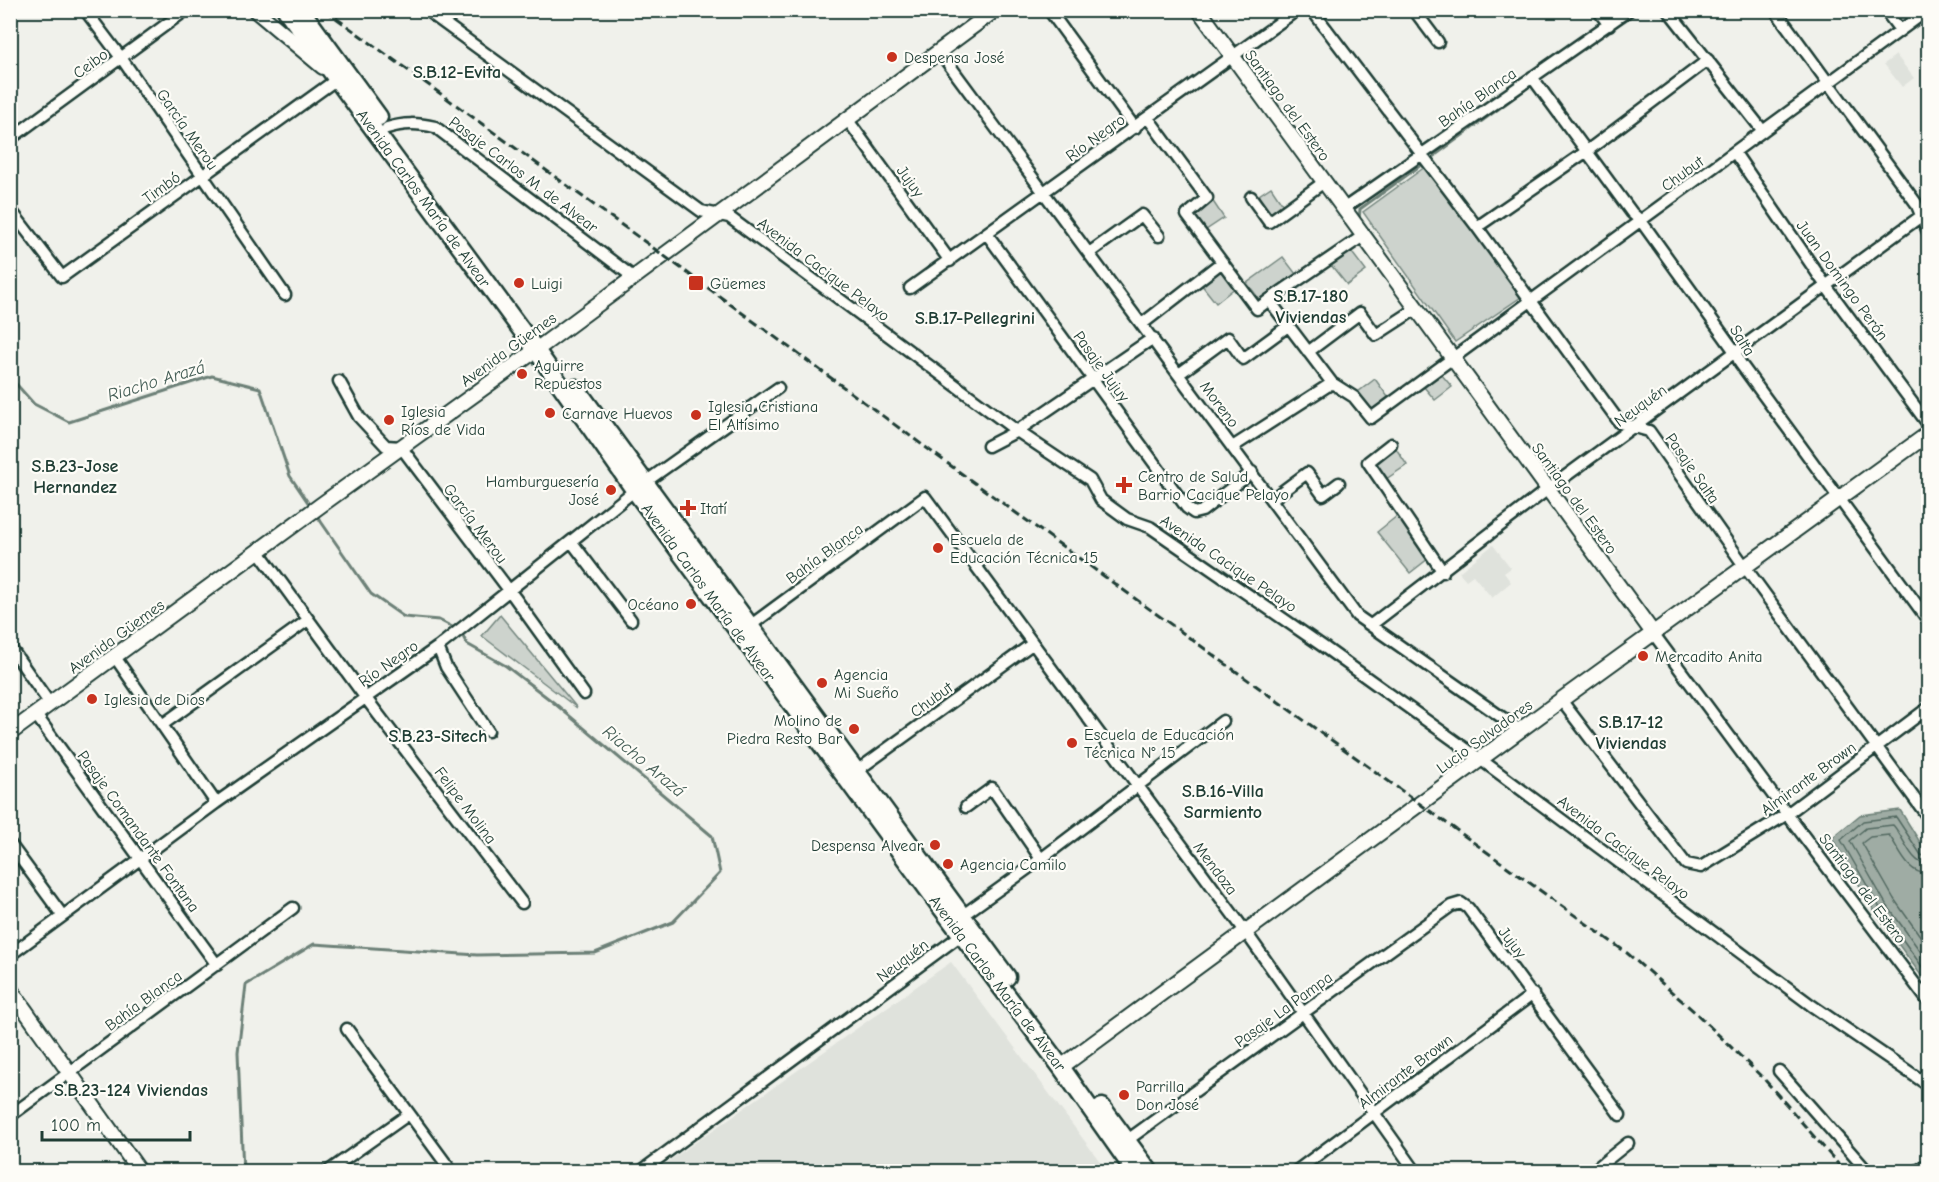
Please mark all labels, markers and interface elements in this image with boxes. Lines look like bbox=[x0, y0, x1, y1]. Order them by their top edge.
street label: Ceibo bbox=[70, 45, 111, 82]
street label: Santiago del Estero bbox=[1241, 46, 1334, 165]
place label: Despensa José bbox=[904, 49, 1005, 67]
marker: Despensa José bbox=[885, 50, 899, 64]
district label: S.B.12-Evita bbox=[413, 62, 501, 83]
street label: Bahía Blanca bbox=[1435, 64, 1520, 131]
street label: García Merou bbox=[153, 86, 222, 174]
street label: Avenida Carlos María de Alvear bbox=[353, 106, 494, 292]
street label: Río Negro bbox=[1063, 110, 1129, 165]
street label: Pasaje Carlos M. de Alvear bbox=[445, 113, 602, 237]
street label: Chubut bbox=[1658, 152, 1708, 195]
street label: Jujuy bbox=[893, 162, 928, 202]
street label: Timbó bbox=[139, 168, 184, 208]
street label: Avenida Cacique Pelayo bbox=[754, 214, 893, 325]
street label: Juan Domingo Perón bbox=[1793, 217, 1892, 344]
marker: Güemes bbox=[687, 274, 705, 292]
place label: Luigi bbox=[531, 275, 563, 293]
place label: Güemes bbox=[710, 275, 766, 293]
marker: Luigi bbox=[512, 276, 526, 290]
district label: S.B.17-180 Viviendas bbox=[1273, 286, 1349, 328]
district label: S.B.17-Pellegrini bbox=[915, 308, 1035, 329]
street label: Avenida Güemes bbox=[457, 309, 560, 391]
street label: Salta bbox=[1726, 322, 1759, 359]
street label: Pasaje Jujuy bbox=[1069, 328, 1133, 406]
water label: Riacho Arazá bbox=[105, 357, 207, 406]
place label: Aguirre Repuestos bbox=[534, 357, 602, 393]
marker: Aguirre Repuestos bbox=[515, 367, 529, 381]
street label: Moreno bbox=[1196, 378, 1242, 431]
street label: Neuquén bbox=[1611, 381, 1670, 431]
place label: Iglesia Cristiana El Altísimo bbox=[708, 398, 818, 434]
place label: Iglesia Ríos de Vida bbox=[401, 403, 485, 439]
place label: Carnave Huevos bbox=[562, 405, 673, 423]
marker: Carnave Huevos bbox=[543, 406, 557, 420]
marker: Iglesia Cristiana El Altísimo bbox=[689, 408, 703, 422]
marker: Iglesia Ríos de Vida bbox=[382, 413, 396, 427]
street label: Pasaje Salta bbox=[1661, 430, 1723, 507]
street label: Santiago del Estero bbox=[1528, 439, 1621, 558]
district label: S.B.23-Jose Hernandez bbox=[32, 456, 119, 498]
place label: Centro de Salud Barrio Cacique Pelayo bbox=[1138, 468, 1289, 504]
place label: Hamburguesería José bbox=[486, 473, 599, 509]
marker: Centro de Salud Barrio Cacique Pelayo bbox=[1115, 476, 1133, 494]
street label: García Merou bbox=[440, 480, 511, 567]
marker: Hamburguesería José bbox=[604, 483, 618, 497]
street label: Avenida Carlos María de Alvear bbox=[638, 500, 779, 686]
place label: Itatí bbox=[700, 500, 727, 518]
marker: Itatí bbox=[681, 501, 695, 515]
street label: Avenida Cacique Pelayo bbox=[1157, 511, 1300, 616]
street label: Bahía Blanca bbox=[783, 520, 866, 588]
place label: Escuela de Educación Técnica 15 bbox=[950, 531, 1098, 567]
marker: Escuela de Educación Técnica 15 bbox=[931, 541, 945, 555]
street label: Avenida Güemes bbox=[65, 596, 168, 678]
place label: Océano bbox=[627, 596, 679, 614]
marker: Océano bbox=[684, 597, 698, 611]
street label: Río Negro bbox=[355, 637, 422, 691]
place label: Mercadito Anita bbox=[1655, 648, 1762, 666]
marker: Mercadito Anita bbox=[1636, 649, 1650, 663]
place label: Agencia Mi Sueño bbox=[834, 666, 899, 702]
marker: Agencia Mi Sueño bbox=[815, 676, 829, 690]
street label: Chubut bbox=[907, 678, 957, 721]
place label: Iglesia de Dios bbox=[104, 691, 205, 709]
marker: Iglesia de Dios bbox=[85, 692, 99, 706]
street label: Lucio Salvadores bbox=[1433, 696, 1536, 778]
place label: Molino de Piedra Resto Bar bbox=[727, 712, 843, 748]
district label: S.B.17-12 Viviendas bbox=[1596, 712, 1667, 754]
water label: Riacho Arazá bbox=[598, 721, 689, 802]
marker: Molino de Piedra Resto Bar bbox=[847, 722, 861, 736]
district label: S.B.23-Sitech bbox=[388, 726, 488, 747]
place label: Escuela de Educación Técnica N° 15 bbox=[1084, 726, 1234, 762]
marker: Escuela de Educación Técnica N° 15 bbox=[1065, 736, 1079, 750]
street label: Almirante Brown bbox=[1758, 738, 1860, 819]
street label: Pasaje Comandante Fontana bbox=[73, 747, 203, 916]
street label: Felipe Molina bbox=[430, 764, 500, 848]
district label: S.B.16-Villa Sarmiento bbox=[1182, 781, 1264, 823]
street label: Avenida Cacique Pelayo bbox=[1554, 792, 1693, 903]
street label: Santiago del Estero bbox=[1815, 830, 1909, 947]
place label: Despensa Alvear bbox=[811, 837, 924, 855]
marker: Despensa Alvear bbox=[928, 838, 942, 852]
street label: Mendoza bbox=[1189, 839, 1241, 899]
place label: Agencia Camilo bbox=[960, 856, 1067, 874]
marker: Agencia Camilo bbox=[941, 857, 955, 871]
street label: Avenida Carlos María de Alvear bbox=[925, 892, 1070, 1076]
street label: Jujuy bbox=[1495, 923, 1530, 963]
street label: Neuquén bbox=[873, 936, 932, 986]
street label: Bahía Blanca bbox=[102, 967, 185, 1035]
street label: Pasaje La Pampa bbox=[1231, 968, 1336, 1051]
street label: Almirante Brown bbox=[1355, 1031, 1456, 1113]
place label: Parrilla Don José bbox=[1136, 1078, 1199, 1114]
district label: S.B.23-124 Viviendas bbox=[54, 1080, 208, 1101]
marker: Parrilla Don José bbox=[1117, 1088, 1131, 1102]
scale bar bbox=[42, 1104, 190, 1142]
text: 100 m bbox=[51, 1115, 101, 1136]

